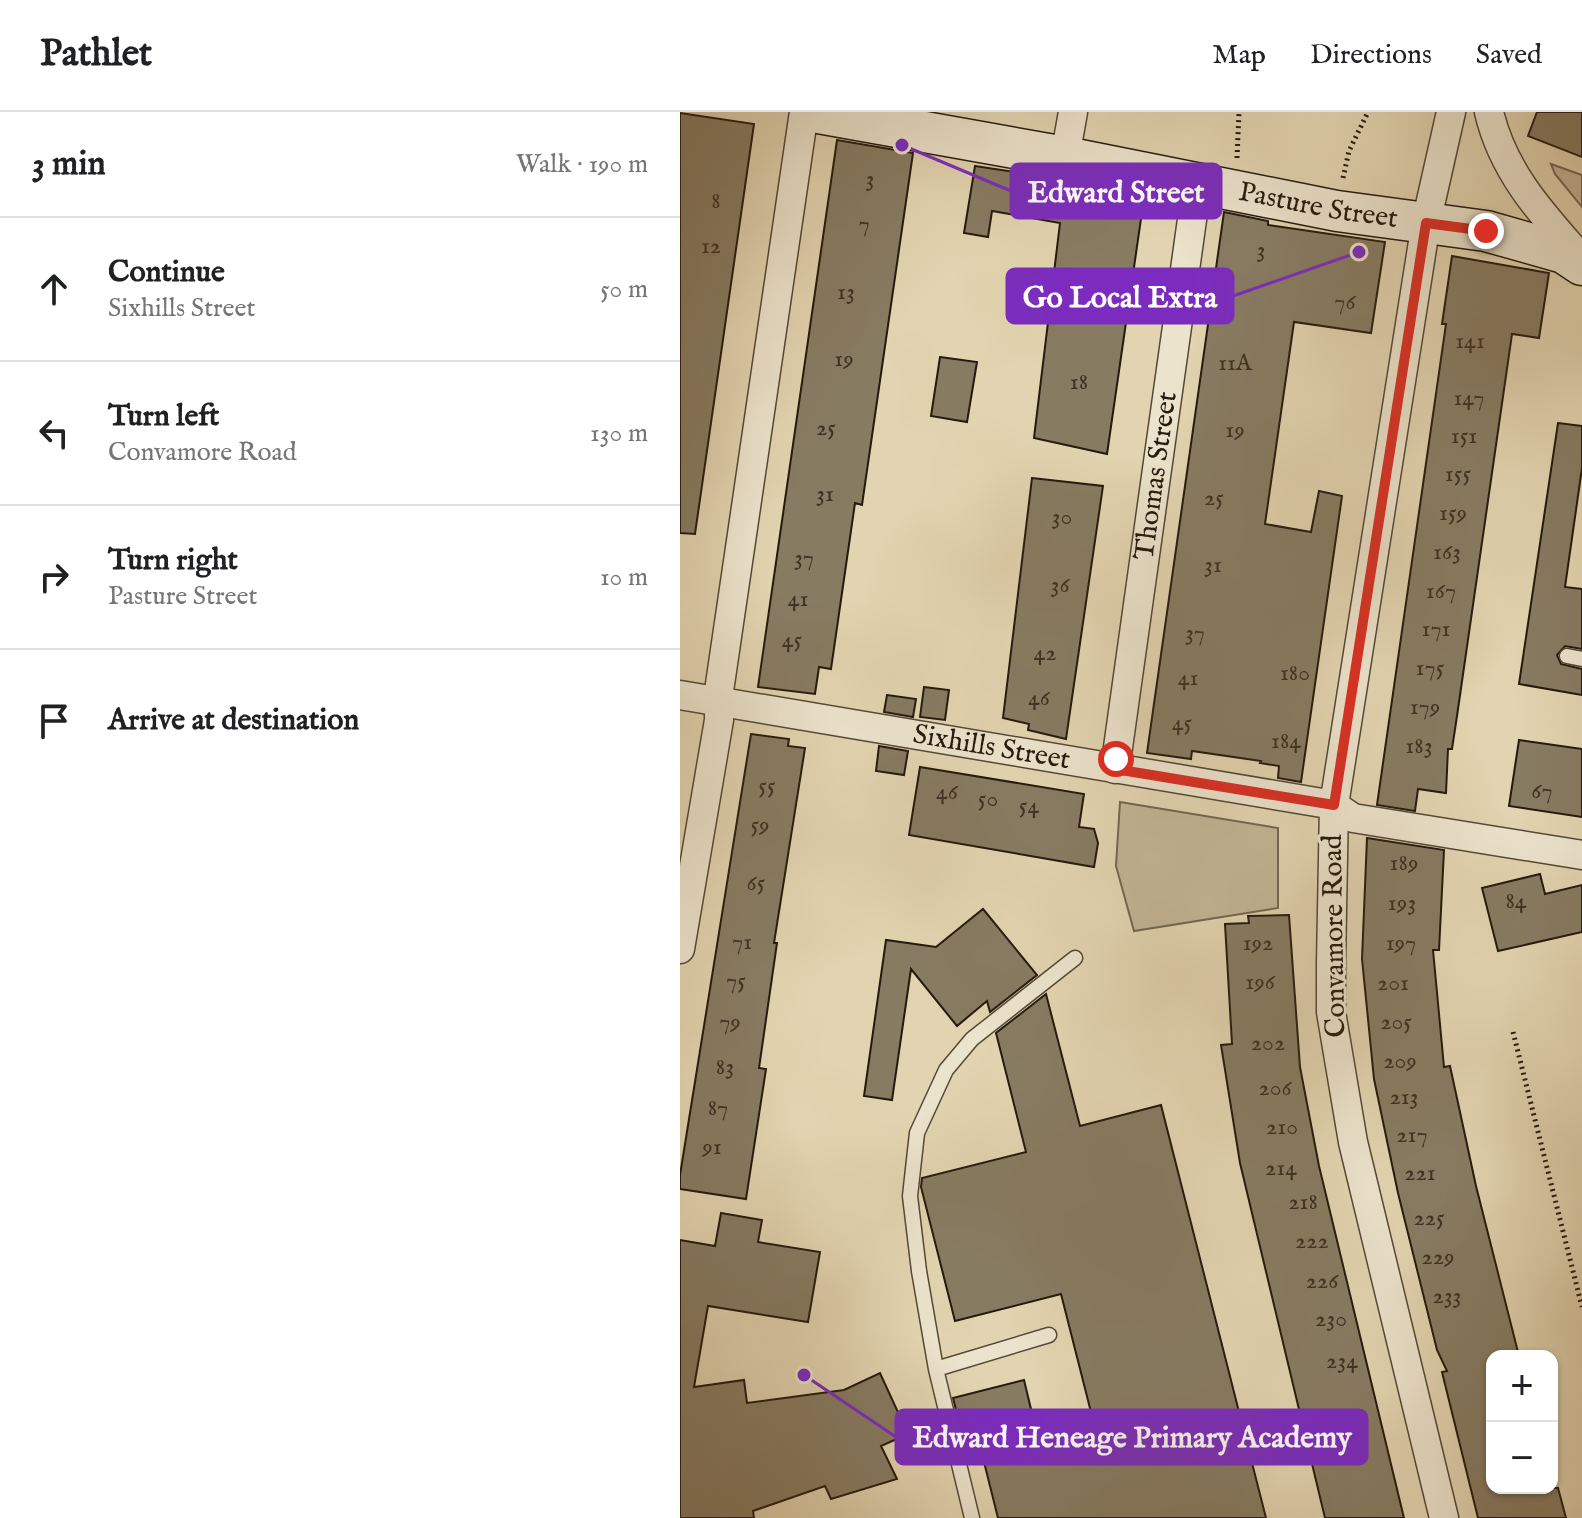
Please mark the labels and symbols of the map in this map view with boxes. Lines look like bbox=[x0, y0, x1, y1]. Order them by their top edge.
house number: 3 bbox=[866, 164, 874, 195]
callout: Edward Street bbox=[1011, 164, 1221, 218]
street label: Pasture Street bbox=[1236, 174, 1400, 237]
text: Edward Street bbox=[1027, 175, 1205, 213]
house number: 8 bbox=[711, 186, 721, 217]
house number: 7 bbox=[858, 209, 870, 240]
route end bbox=[1468, 213, 1504, 249]
house number: 12 bbox=[701, 231, 721, 262]
house number: 3 bbox=[1257, 235, 1265, 266]
callout: Go Local Extra bbox=[1007, 269, 1233, 323]
house number: 13 bbox=[837, 277, 855, 308]
text: Go Local Extra bbox=[1023, 280, 1218, 318]
house number: 76 bbox=[1334, 287, 1357, 318]
house number: 141 bbox=[1455, 326, 1485, 357]
house number: 19 bbox=[834, 344, 854, 375]
house number: 11A bbox=[1218, 348, 1253, 379]
house number: 18 bbox=[1070, 367, 1088, 398]
house number: 147 bbox=[1453, 383, 1485, 414]
street label: Thomas Street bbox=[1127, 389, 1185, 562]
house number: 25 bbox=[816, 413, 836, 444]
house number: 19 bbox=[1225, 415, 1245, 446]
house number: 151 bbox=[1451, 421, 1477, 452]
house number: 155 bbox=[1445, 459, 1471, 490]
house number: 31 bbox=[816, 479, 834, 510]
house number: 25 bbox=[1204, 483, 1224, 514]
house number: 159 bbox=[1439, 498, 1467, 529]
house number: 30 bbox=[1052, 502, 1072, 533]
house number: 163 bbox=[1433, 537, 1461, 568]
house number: 37 bbox=[794, 543, 814, 574]
house number: 31 bbox=[1204, 550, 1222, 581]
house number: 36 bbox=[1050, 570, 1070, 601]
house number: 167 bbox=[1426, 576, 1456, 607]
house number: 41 bbox=[788, 584, 808, 615]
house number: 171 bbox=[1421, 614, 1451, 645]
house number: 37 bbox=[1185, 618, 1205, 649]
house number: 45 bbox=[782, 625, 802, 656]
house number: 42 bbox=[1033, 638, 1057, 669]
house number: 175 bbox=[1416, 653, 1445, 684]
house number: 180 bbox=[1280, 658, 1310, 689]
house number: 41 bbox=[1178, 663, 1198, 694]
house number: 46 bbox=[1028, 683, 1051, 714]
house number: 179 bbox=[1410, 692, 1440, 723]
house number: 45 bbox=[1172, 708, 1192, 739]
street label: Sixhills Street bbox=[910, 717, 1073, 778]
house number: 184 bbox=[1271, 726, 1301, 757]
house number: 183 bbox=[1405, 731, 1433, 762]
route start bbox=[1098, 741, 1134, 777]
house number: 55 bbox=[758, 771, 776, 802]
house number: 67 bbox=[1531, 776, 1553, 807]
house number: 46 bbox=[936, 777, 959, 808]
house number: 50 bbox=[978, 784, 998, 815]
house number: 54 bbox=[1019, 791, 1039, 822]
house number: 59 bbox=[750, 810, 770, 841]
street label: Convamore Road bbox=[1316, 834, 1354, 1038]
house number: 189 bbox=[1390, 848, 1418, 879]
house number: 65 bbox=[747, 868, 766, 899]
house number: 84 bbox=[1505, 886, 1527, 917]
house number: 193 bbox=[1388, 888, 1416, 919]
house number: 71 bbox=[732, 927, 752, 958]
house number: 192 bbox=[1243, 928, 1273, 959]
house number: 197 bbox=[1386, 928, 1416, 959]
house number: 75 bbox=[726, 966, 746, 997]
house number: 196 bbox=[1245, 967, 1276, 998]
house number: 201 bbox=[1377, 968, 1409, 999]
house number: 79 bbox=[719, 1007, 741, 1038]
house number: 205 bbox=[1380, 1007, 1412, 1038]
house number: 202 bbox=[1251, 1028, 1285, 1059]
house number: 209 bbox=[1383, 1046, 1417, 1077]
house number: 83 bbox=[716, 1052, 734, 1083]
house number: 206 bbox=[1258, 1073, 1292, 1104]
house number: 213 bbox=[1389, 1082, 1419, 1113]
house number: 87 bbox=[708, 1093, 728, 1124]
house number: 210 bbox=[1266, 1112, 1298, 1143]
house number: 217 bbox=[1396, 1120, 1428, 1151]
house number: 91 bbox=[701, 1132, 722, 1163]
house number: 214 bbox=[1265, 1153, 1297, 1184]
house number: 221 bbox=[1404, 1158, 1436, 1189]
house number: 218 bbox=[1288, 1187, 1318, 1218]
house number: 225 bbox=[1413, 1203, 1445, 1234]
house number: 222 bbox=[1295, 1226, 1329, 1257]
house number: 229 bbox=[1422, 1242, 1455, 1273]
house number: 226 bbox=[1306, 1266, 1339, 1297]
house number: 233 bbox=[1432, 1281, 1462, 1312]
house number: 230 bbox=[1315, 1304, 1347, 1335]
house number: 234 bbox=[1326, 1346, 1358, 1377]
callout: Edward Heneage Primary Academy bbox=[896, 1410, 1367, 1464]
text: Edward Heneage Primary Academy bbox=[912, 1420, 1353, 1458]

